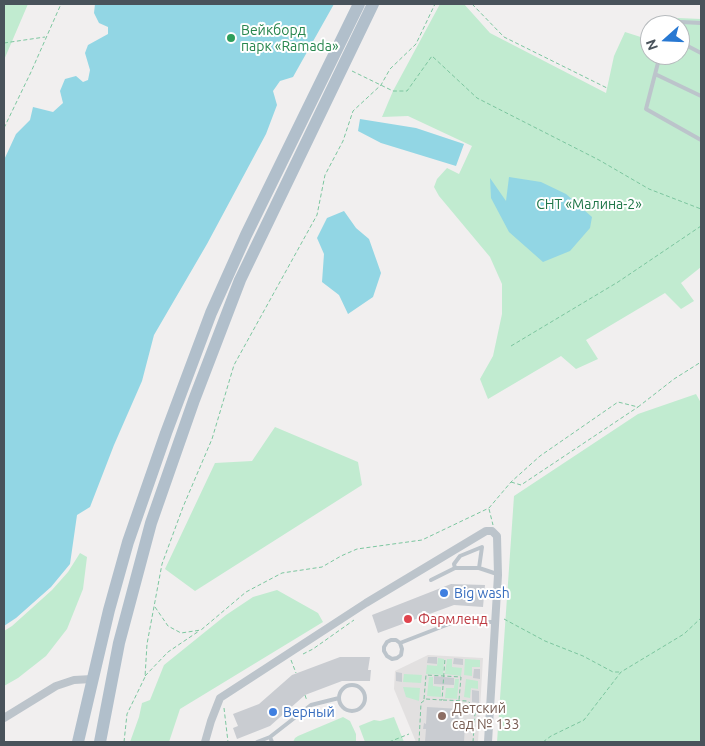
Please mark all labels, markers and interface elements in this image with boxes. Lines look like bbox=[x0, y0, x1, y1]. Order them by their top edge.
north arrow bbox=[640, 15, 690, 65]
place label: Вейкборд парк «Ramada» bbox=[241, 22, 339, 54]
marker: Вейкборд парк «Ramada» bbox=[225, 32, 237, 44]
text: N bbox=[643, 37, 661, 52]
park label: СНТ «Малина-2» bbox=[536, 196, 642, 212]
place label: Big wash bbox=[454, 585, 510, 601]
marker: Big wash bbox=[438, 587, 450, 599]
place label: Фармленд bbox=[418, 611, 488, 627]
marker: Фармленд bbox=[402, 613, 414, 625]
place label: Детский сад № 133 bbox=[452, 700, 519, 732]
place label: Верный bbox=[283, 704, 335, 720]
marker: Верный bbox=[267, 706, 279, 718]
marker: Детский сад № 133 bbox=[436, 710, 448, 722]

